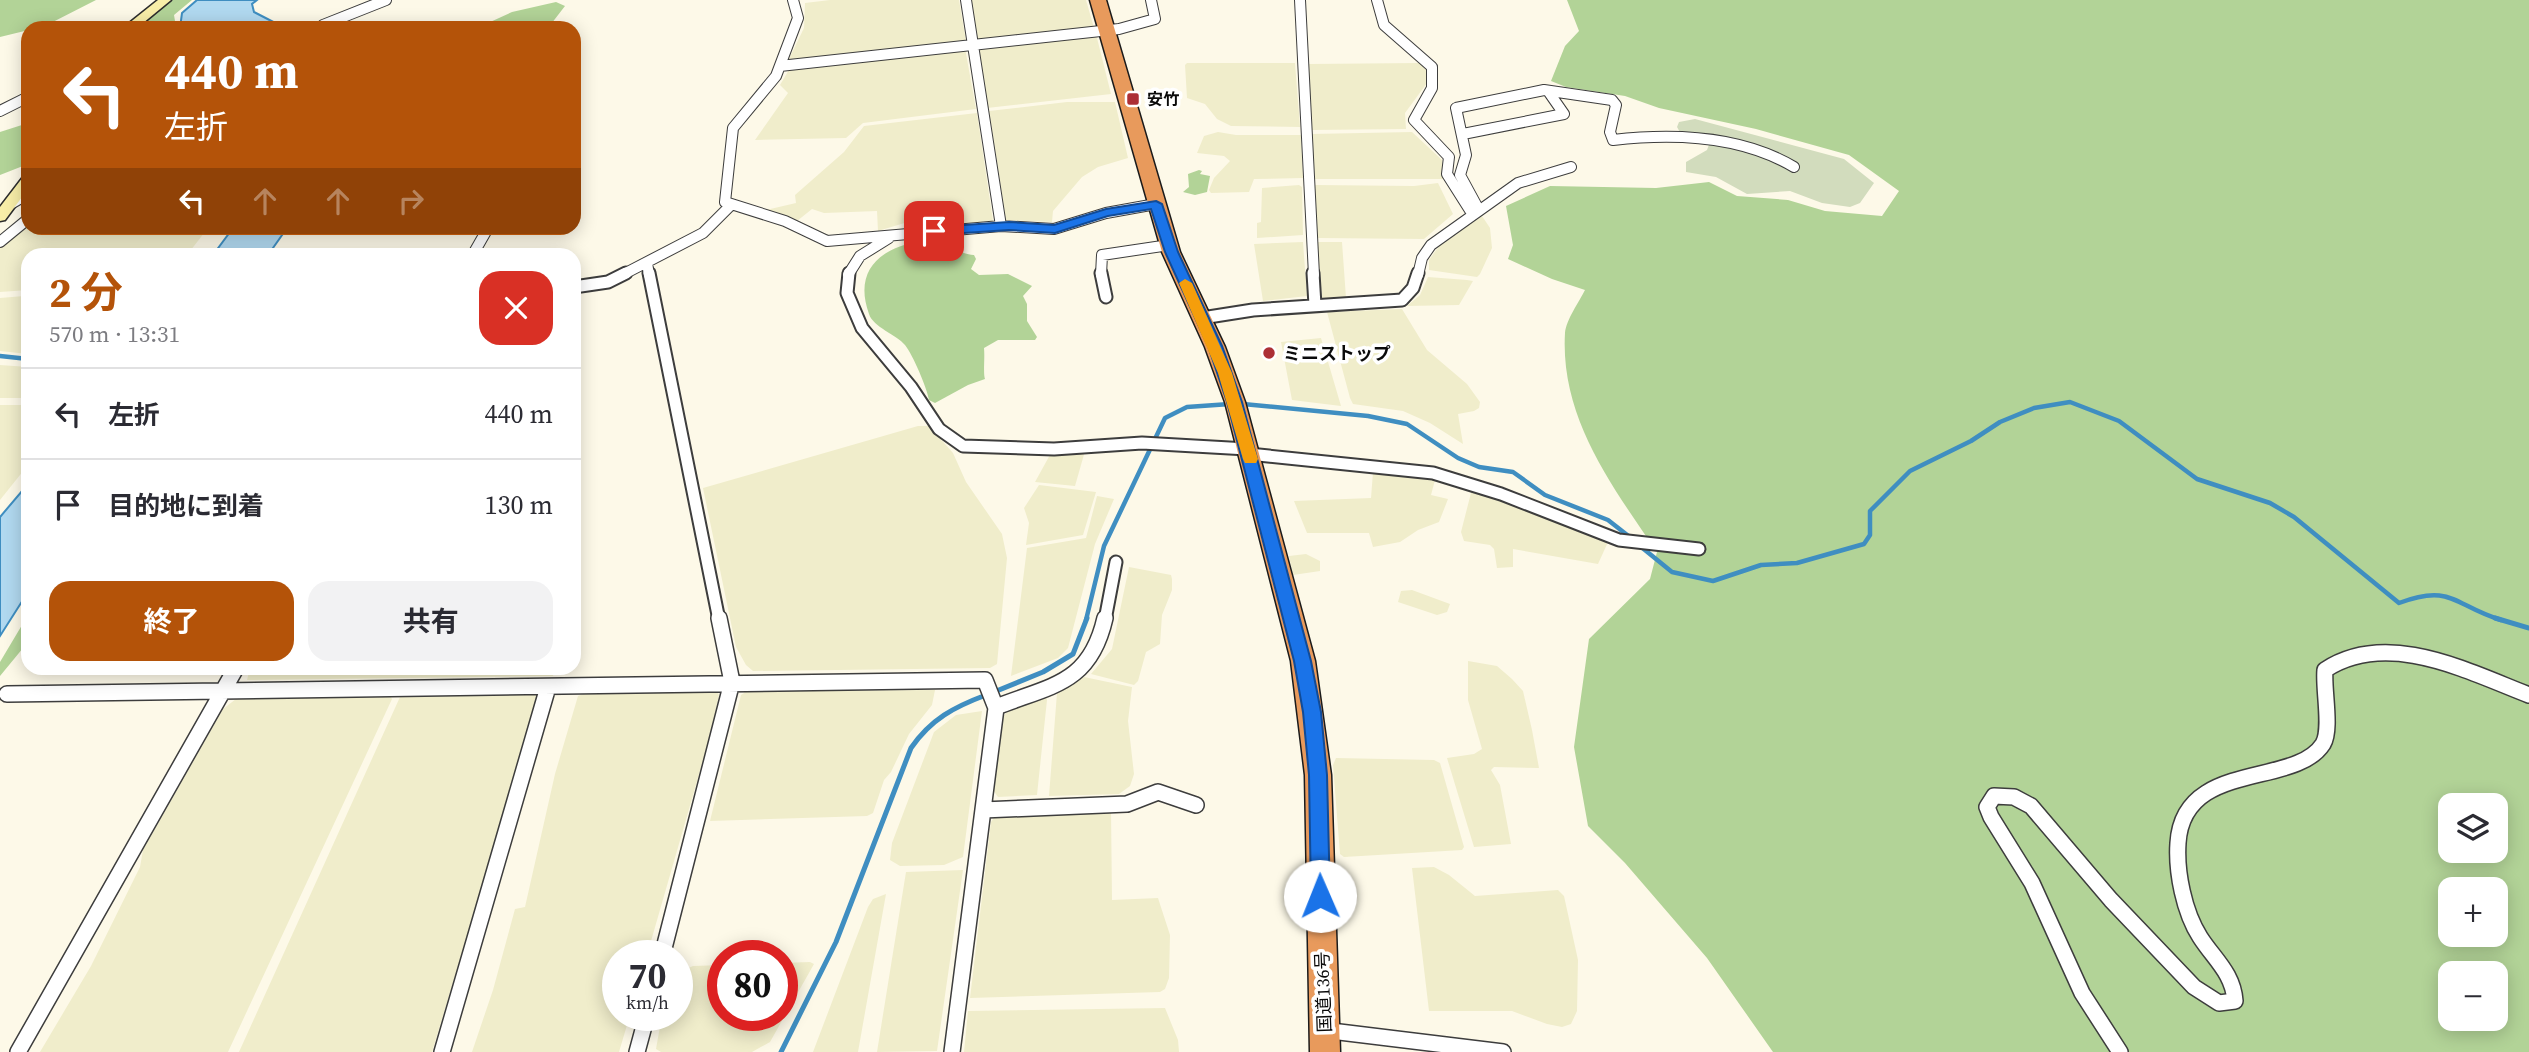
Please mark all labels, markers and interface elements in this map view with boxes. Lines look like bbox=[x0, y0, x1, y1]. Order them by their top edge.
text: 440 m bbox=[164, 37, 299, 104]
icon: left bbox=[49, 49, 140, 140]
place label: 安竹 bbox=[1147, 88, 1179, 110]
marker: 安竹 bbox=[1125, 91, 1141, 107]
text: 左折 bbox=[164, 105, 228, 149]
icon: left bbox=[173, 182, 211, 220]
icon: ahead bbox=[246, 182, 284, 220]
icon: ahead bbox=[319, 182, 357, 220]
icon: right bbox=[392, 182, 430, 220]
pin bbox=[904, 201, 964, 261]
icon: arrive bbox=[915, 212, 953, 250]
text: 2 分 bbox=[49, 263, 123, 321]
button: close bbox=[479, 271, 553, 345]
text: 570 m · 13:31 bbox=[49, 318, 180, 350]
place label: ミニストップ bbox=[1283, 341, 1391, 366]
marker: ミニストップ bbox=[1261, 345, 1277, 361]
icon: left bbox=[49, 395, 87, 433]
text: 440 m bbox=[485, 396, 553, 432]
text: 左折 bbox=[108, 397, 160, 433]
icon: arrive bbox=[49, 486, 87, 524]
text: 130 m bbox=[485, 487, 553, 523]
text: 目的地に到着 bbox=[108, 488, 264, 524]
button: 終了 bbox=[49, 581, 294, 661]
button: 共有 bbox=[308, 581, 553, 661]
map controls bbox=[2438, 793, 2508, 1031]
button: layers bbox=[2438, 793, 2508, 863]
position arrow bbox=[1283, 859, 1357, 933]
button: + bbox=[2438, 877, 2508, 947]
speed limit sign: 80 bbox=[707, 940, 798, 1031]
street label: 国道136号 bbox=[1309, 951, 1337, 1033]
text: 70 bbox=[629, 952, 666, 1000]
button: − bbox=[2438, 961, 2508, 1031]
text: km/h bbox=[626, 990, 669, 1015]

